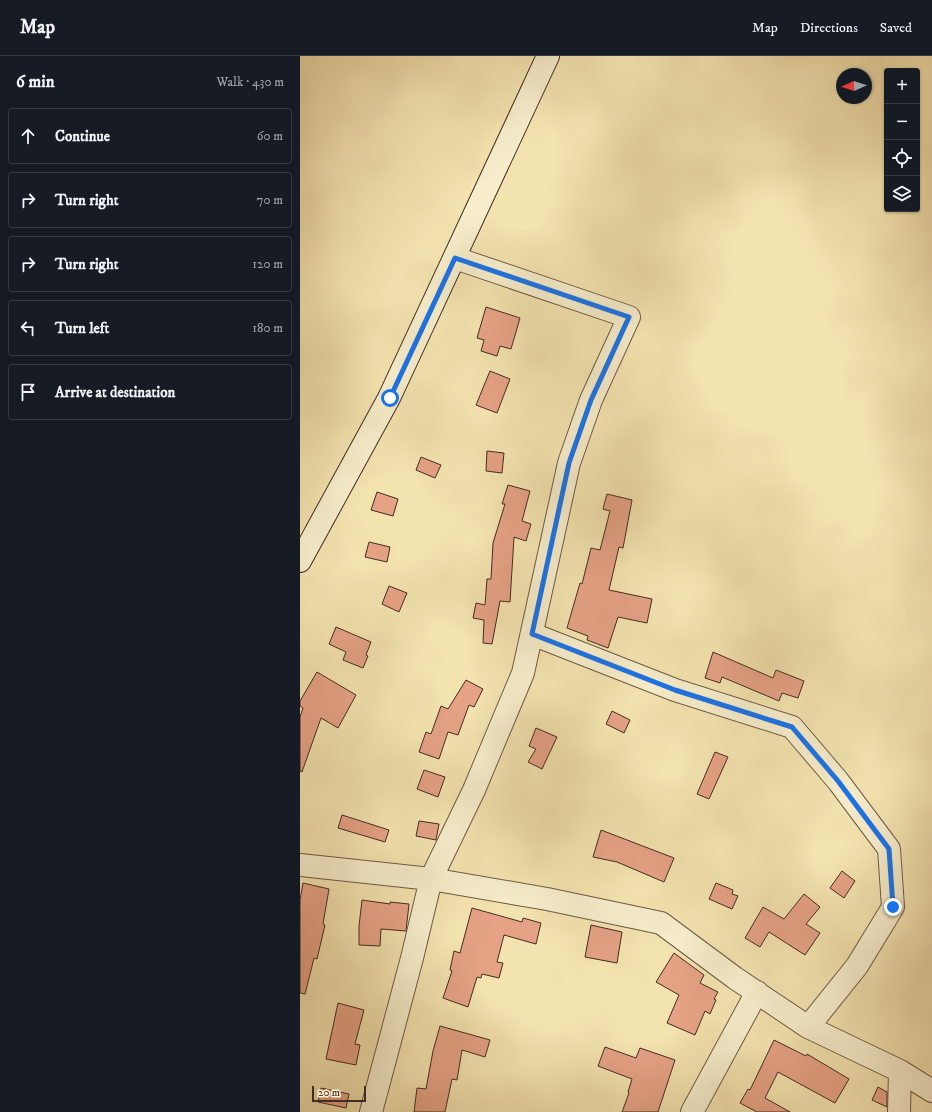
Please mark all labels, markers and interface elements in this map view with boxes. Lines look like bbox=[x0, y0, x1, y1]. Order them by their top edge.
text: Map bbox=[20, 16, 55, 39]
text: Map bbox=[752, 19, 778, 37]
text: Directions bbox=[800, 19, 858, 37]
text: Saved bbox=[880, 19, 912, 37]
north arrow bbox=[836, 68, 872, 104]
map controls bbox=[884, 68, 920, 212]
button: + bbox=[884, 68, 920, 104]
text: 6 min bbox=[16, 71, 55, 93]
text: Walk · 430 m bbox=[216, 74, 284, 90]
button: − bbox=[884, 104, 920, 140]
icon: ahead bbox=[17, 125, 39, 147]
text: Continue bbox=[55, 127, 110, 146]
text: 60 m bbox=[257, 128, 283, 144]
button: locate bbox=[884, 140, 920, 176]
button: layers bbox=[884, 176, 920, 212]
icon: right bbox=[17, 189, 39, 211]
text: Turn right bbox=[55, 191, 118, 210]
text: 70 m bbox=[257, 192, 283, 208]
icon: right bbox=[17, 253, 39, 275]
text: Turn right bbox=[55, 255, 118, 274]
text: 120 m bbox=[252, 256, 283, 272]
icon: left bbox=[17, 317, 39, 339]
text: Turn left bbox=[55, 319, 109, 338]
text: 180 m bbox=[252, 320, 283, 336]
icon: arrive bbox=[17, 381, 39, 403]
text: Arrive at destination bbox=[55, 383, 175, 402]
route start bbox=[381, 389, 399, 407]
route end bbox=[884, 898, 902, 916]
scale bar bbox=[312, 1084, 366, 1103]
text: 20 m bbox=[318, 1086, 340, 1100]

